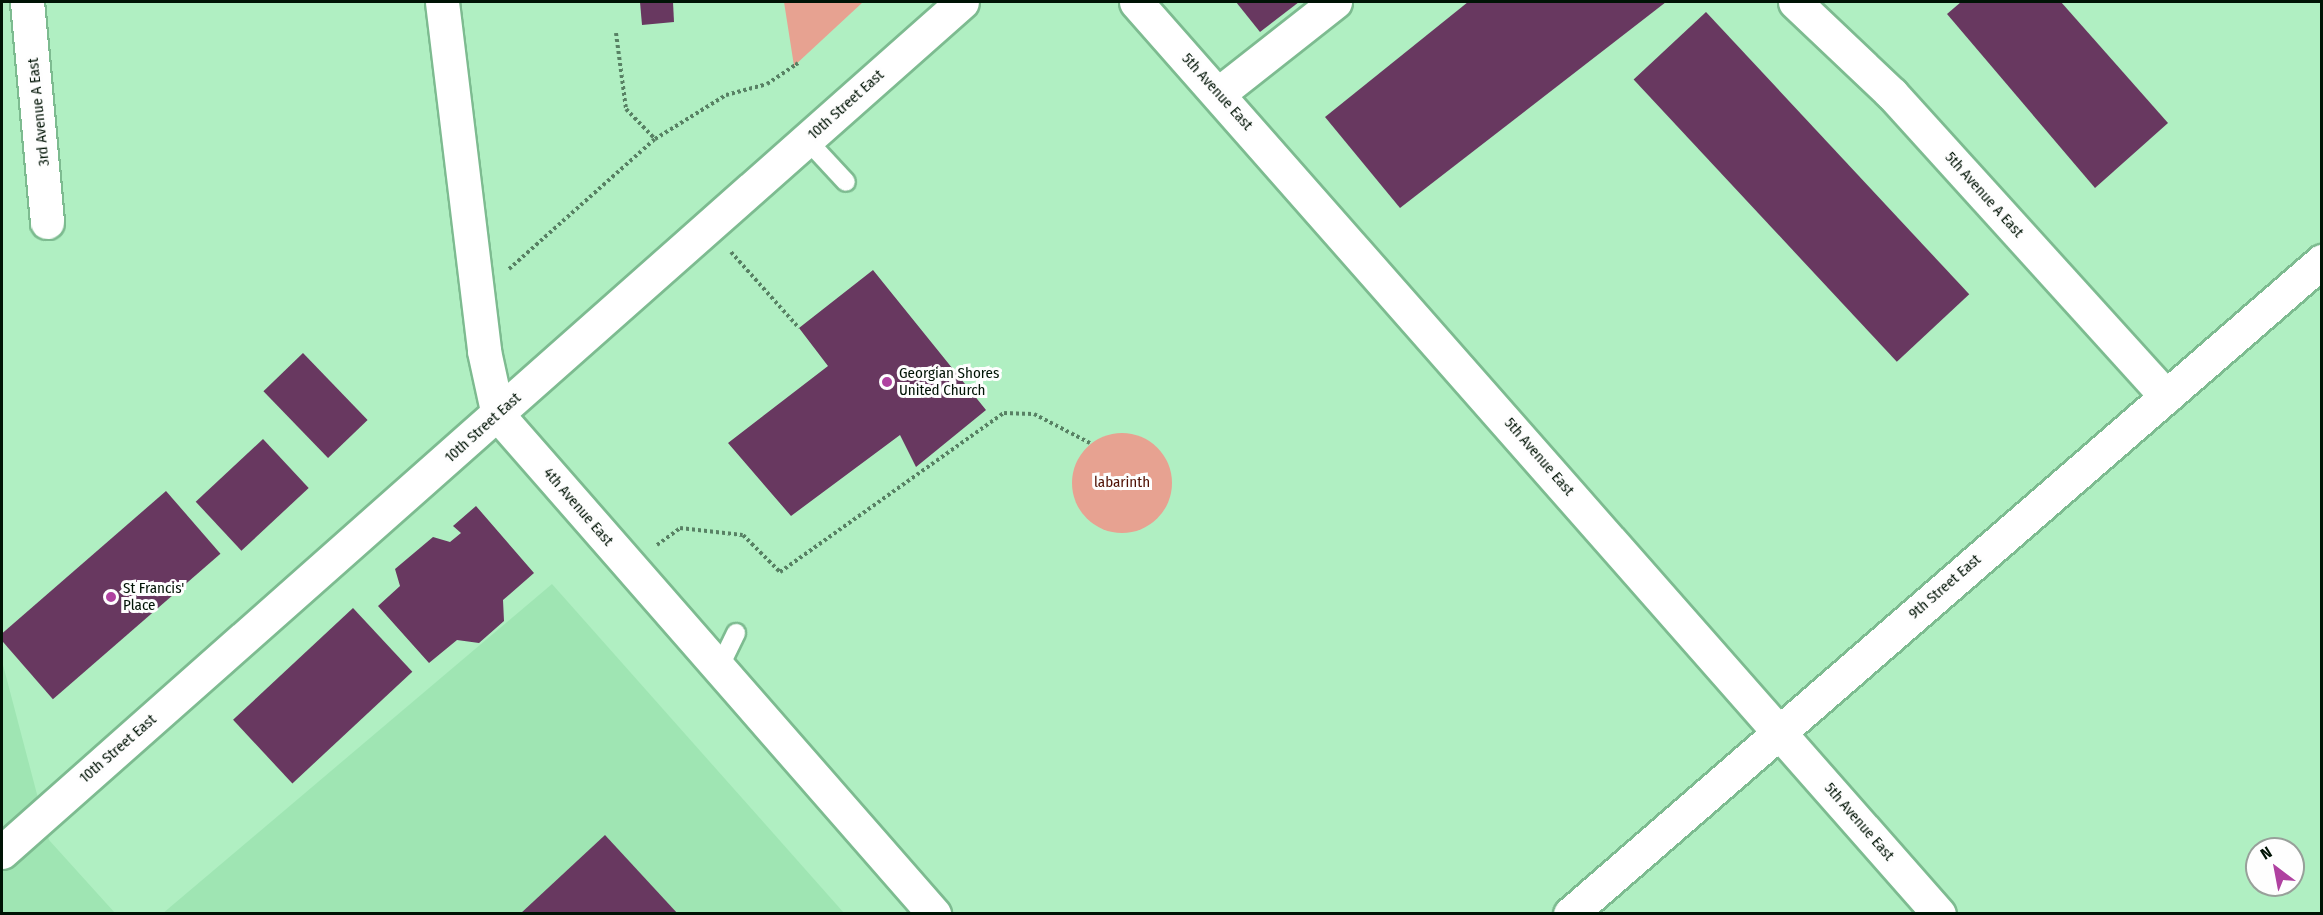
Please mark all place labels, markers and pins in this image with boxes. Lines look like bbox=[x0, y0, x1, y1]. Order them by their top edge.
place label: Georgian Shores United Church bbox=[899, 364, 999, 399]
marker: Georgian Shores United Church bbox=[880, 375, 894, 389]
place label: St Francis' Place bbox=[123, 579, 184, 614]
marker: St Francis' Place bbox=[104, 590, 118, 604]

